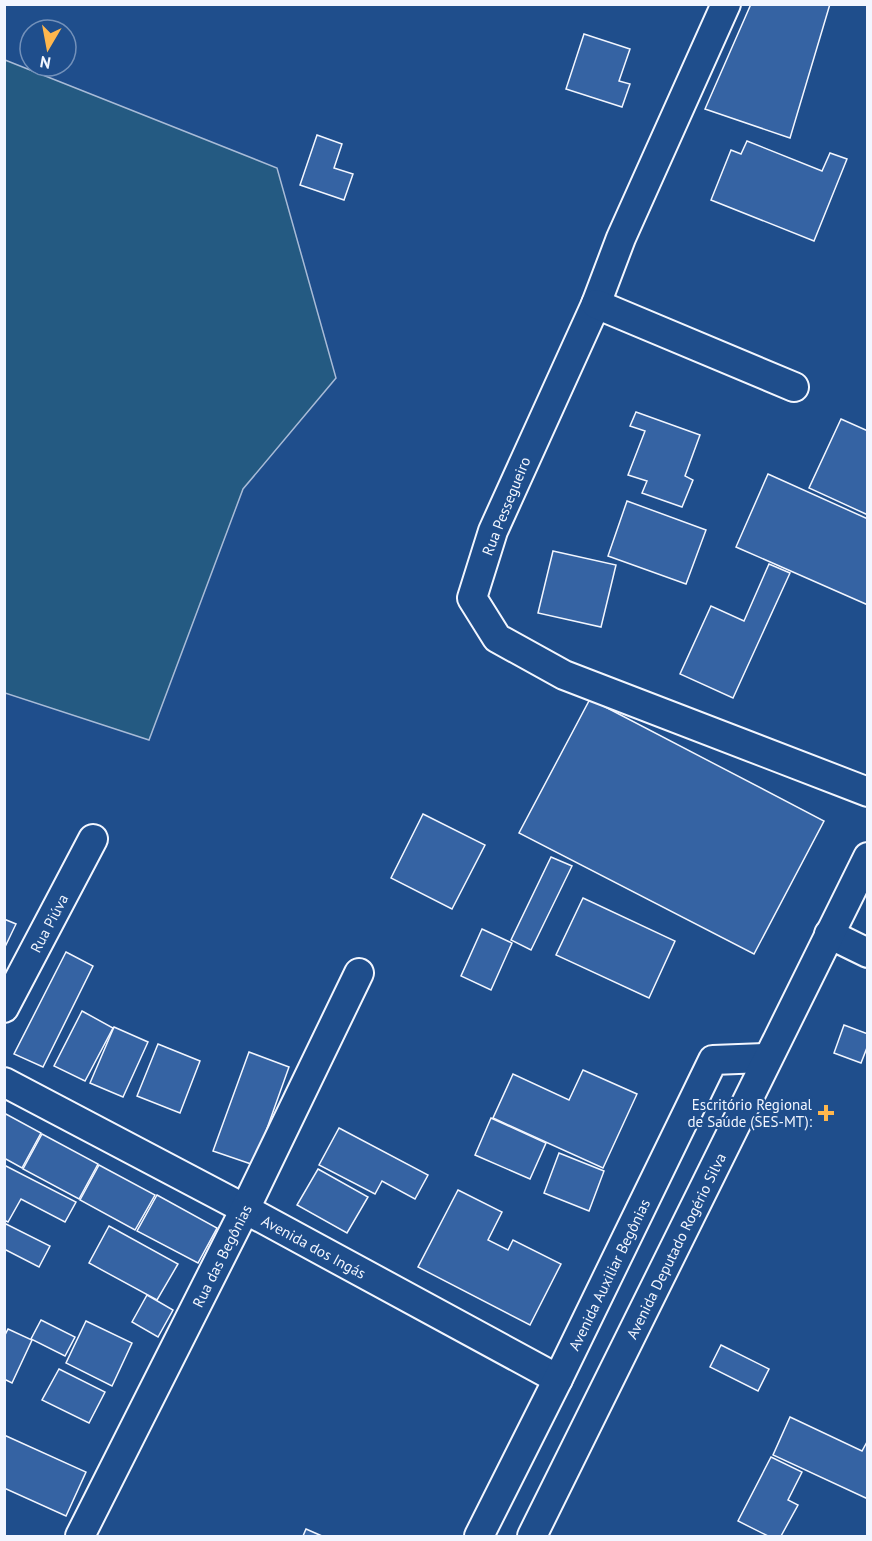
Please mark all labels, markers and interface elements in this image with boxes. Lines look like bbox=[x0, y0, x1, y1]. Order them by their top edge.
north arrow bbox=[18, 18, 78, 78]
text: N bbox=[38, 52, 52, 74]
street label: Rua Pessegueiro bbox=[478, 454, 534, 558]
street label: Rua Piúva bbox=[26, 891, 72, 956]
place label: Escritório Regional de Saúde (SES-MT): bbox=[687, 1095, 813, 1131]
marker: Escritório Regional de Saúde (SES-MT): bbox=[817, 1104, 835, 1122]
street label: Avenida Deputado Rogério Silva bbox=[622, 1149, 730, 1342]
street label: Avenida Auxiliar Begônias bbox=[564, 1196, 654, 1353]
street label: Rua das Begônias bbox=[188, 1201, 255, 1310]
street label: Avenida dos Ingás bbox=[259, 1211, 369, 1282]

